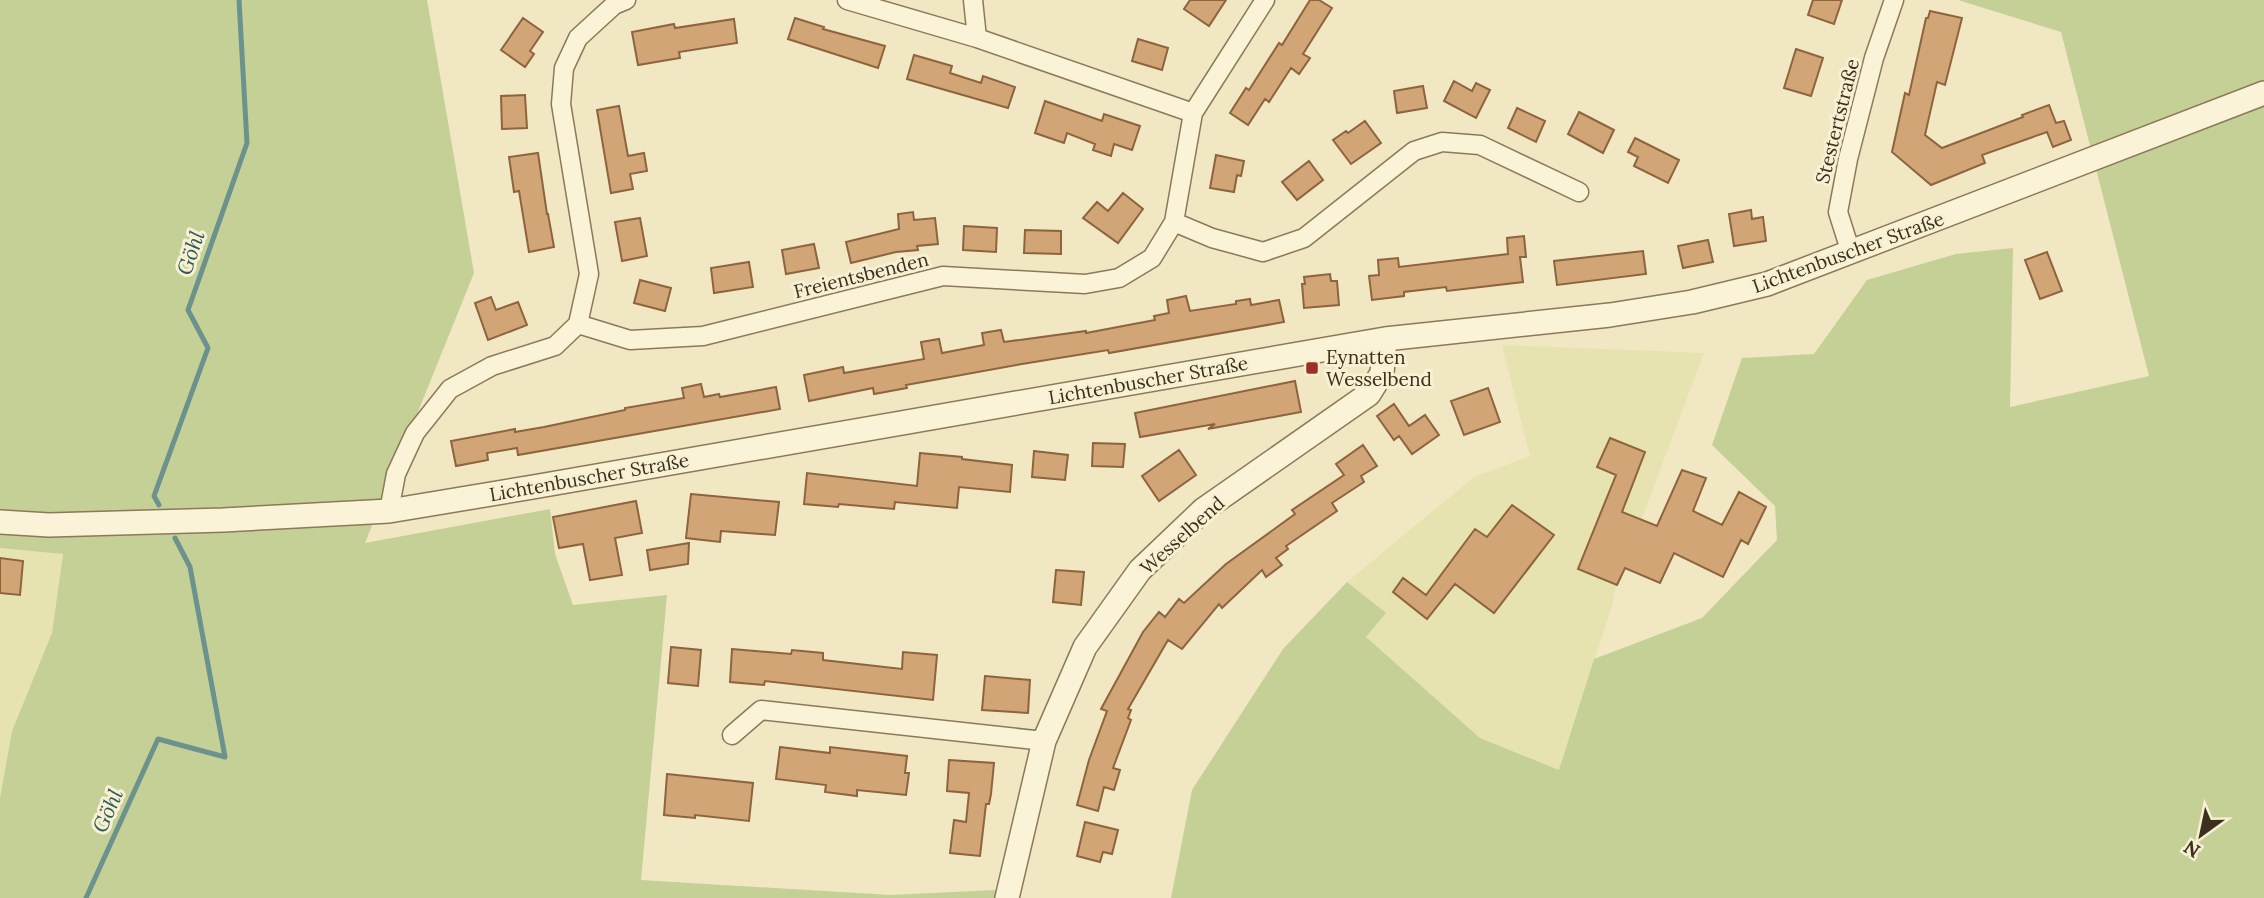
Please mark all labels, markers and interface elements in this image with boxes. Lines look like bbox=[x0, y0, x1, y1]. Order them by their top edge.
street label: Stestertstraße bbox=[1810, 56, 1864, 186]
street label: Lichtenbuscher Straße bbox=[1749, 206, 1947, 298]
water label: Göhl bbox=[170, 227, 211, 278]
street label: Freientsbenden bbox=[791, 247, 931, 303]
place label: Eynatten Wesselbend bbox=[1326, 345, 1432, 391]
street label: Lichtenbuscher Straße bbox=[1046, 351, 1250, 409]
marker: Eynatten Wesselbend bbox=[1304, 360, 1320, 376]
street label: Lichtenbuscher Straße bbox=[487, 448, 691, 506]
street label: Wesselbend bbox=[1135, 491, 1229, 579]
water label: Göhl bbox=[86, 785, 129, 837]
north arrow bbox=[2166, 800, 2236, 870]
text: N bbox=[2179, 835, 2204, 863]

